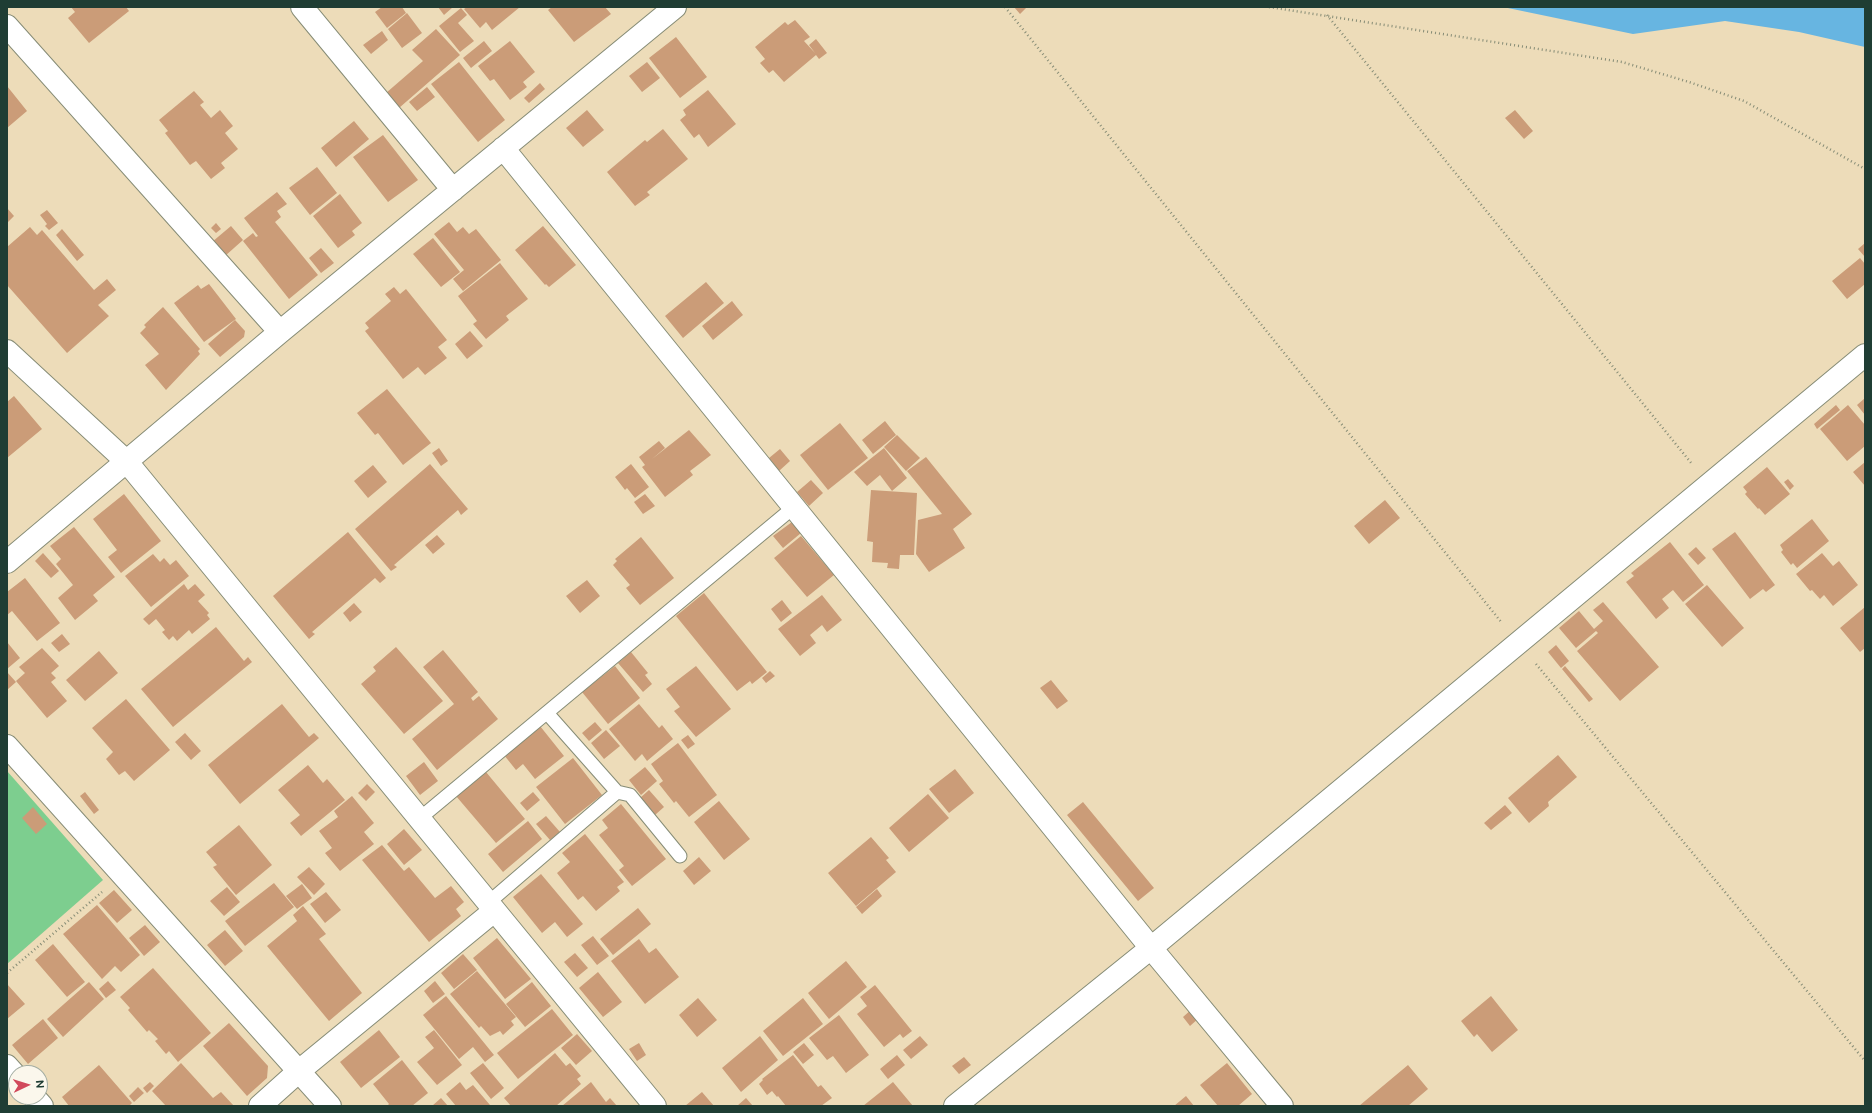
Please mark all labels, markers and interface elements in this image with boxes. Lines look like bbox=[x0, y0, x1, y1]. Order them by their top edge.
north arrow bbox=[8, 1065, 48, 1105]
text: N bbox=[33, 1080, 46, 1089]

